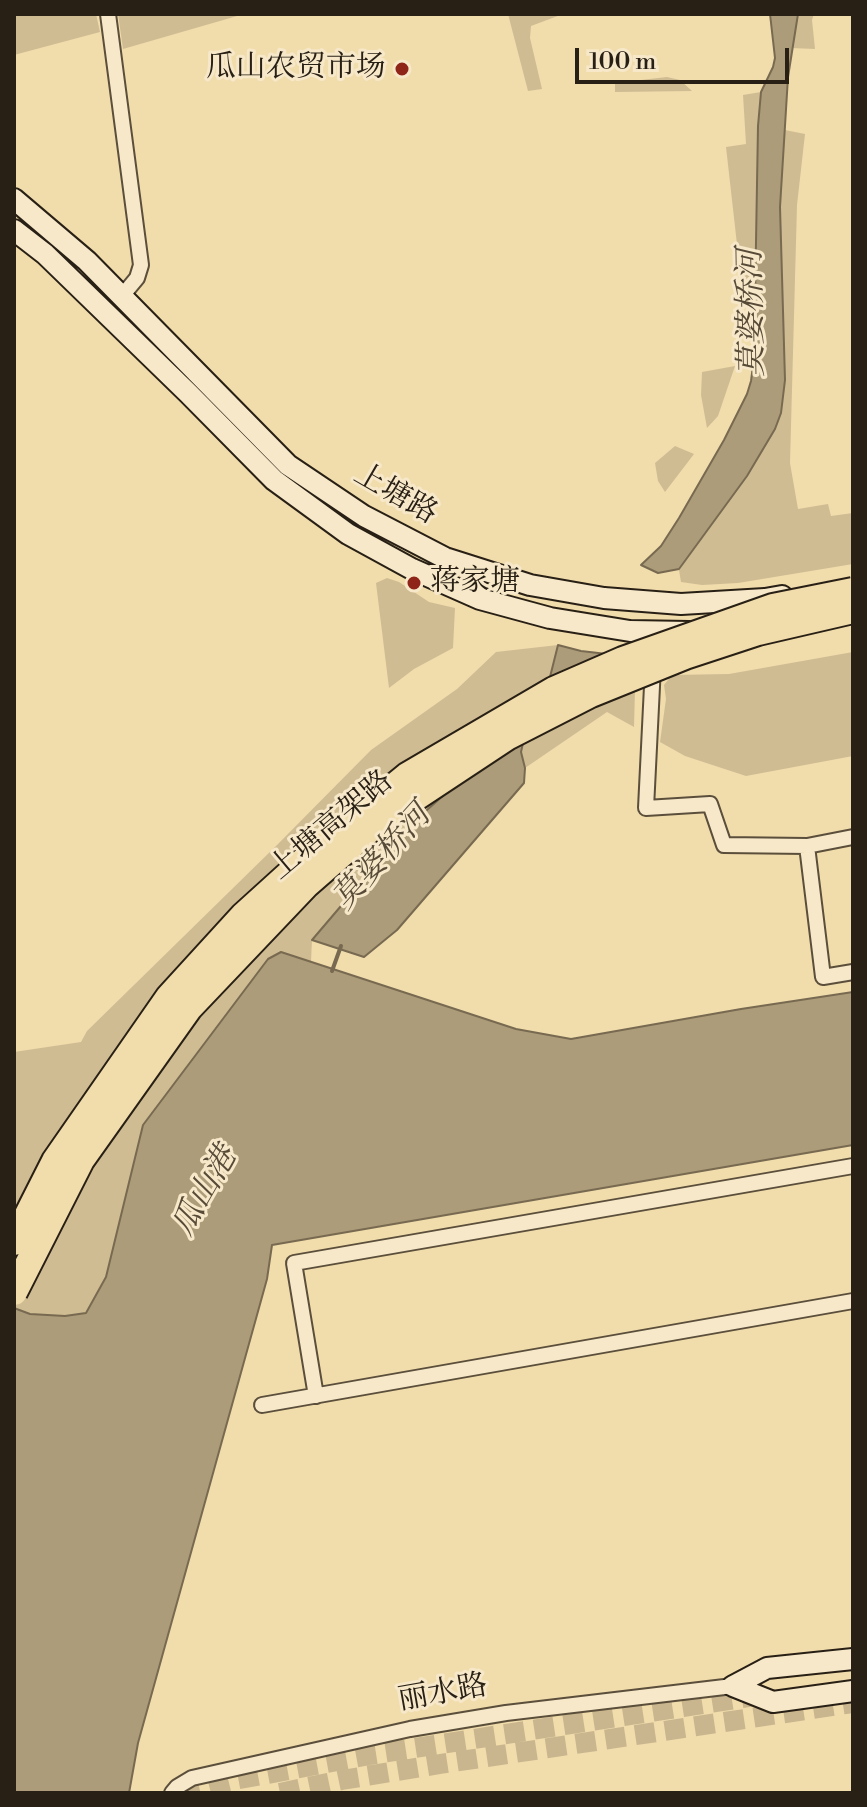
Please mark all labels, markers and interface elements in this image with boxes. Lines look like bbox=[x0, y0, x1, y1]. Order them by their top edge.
scale bar bbox=[579, 32, 793, 82]
text: 100 m bbox=[589, 47, 656, 77]
place label: 瓜山农贸市场 bbox=[206, 51, 386, 87]
marker: 瓜山农贸市场 bbox=[393, 60, 411, 78]
water label: 莫婆桥河 bbox=[733, 249, 773, 377]
street label: 上塘路 bbox=[347, 457, 443, 533]
place label: 蒋家塘 bbox=[430, 565, 520, 601]
marker: 蒋家塘 bbox=[405, 574, 423, 592]
street label: 上塘高架路 bbox=[263, 764, 401, 888]
water label: 莫婆桥河 bbox=[326, 798, 440, 918]
water label: 瓜山港 bbox=[165, 1141, 247, 1243]
street label: 丽水路 bbox=[396, 1668, 490, 1720]

